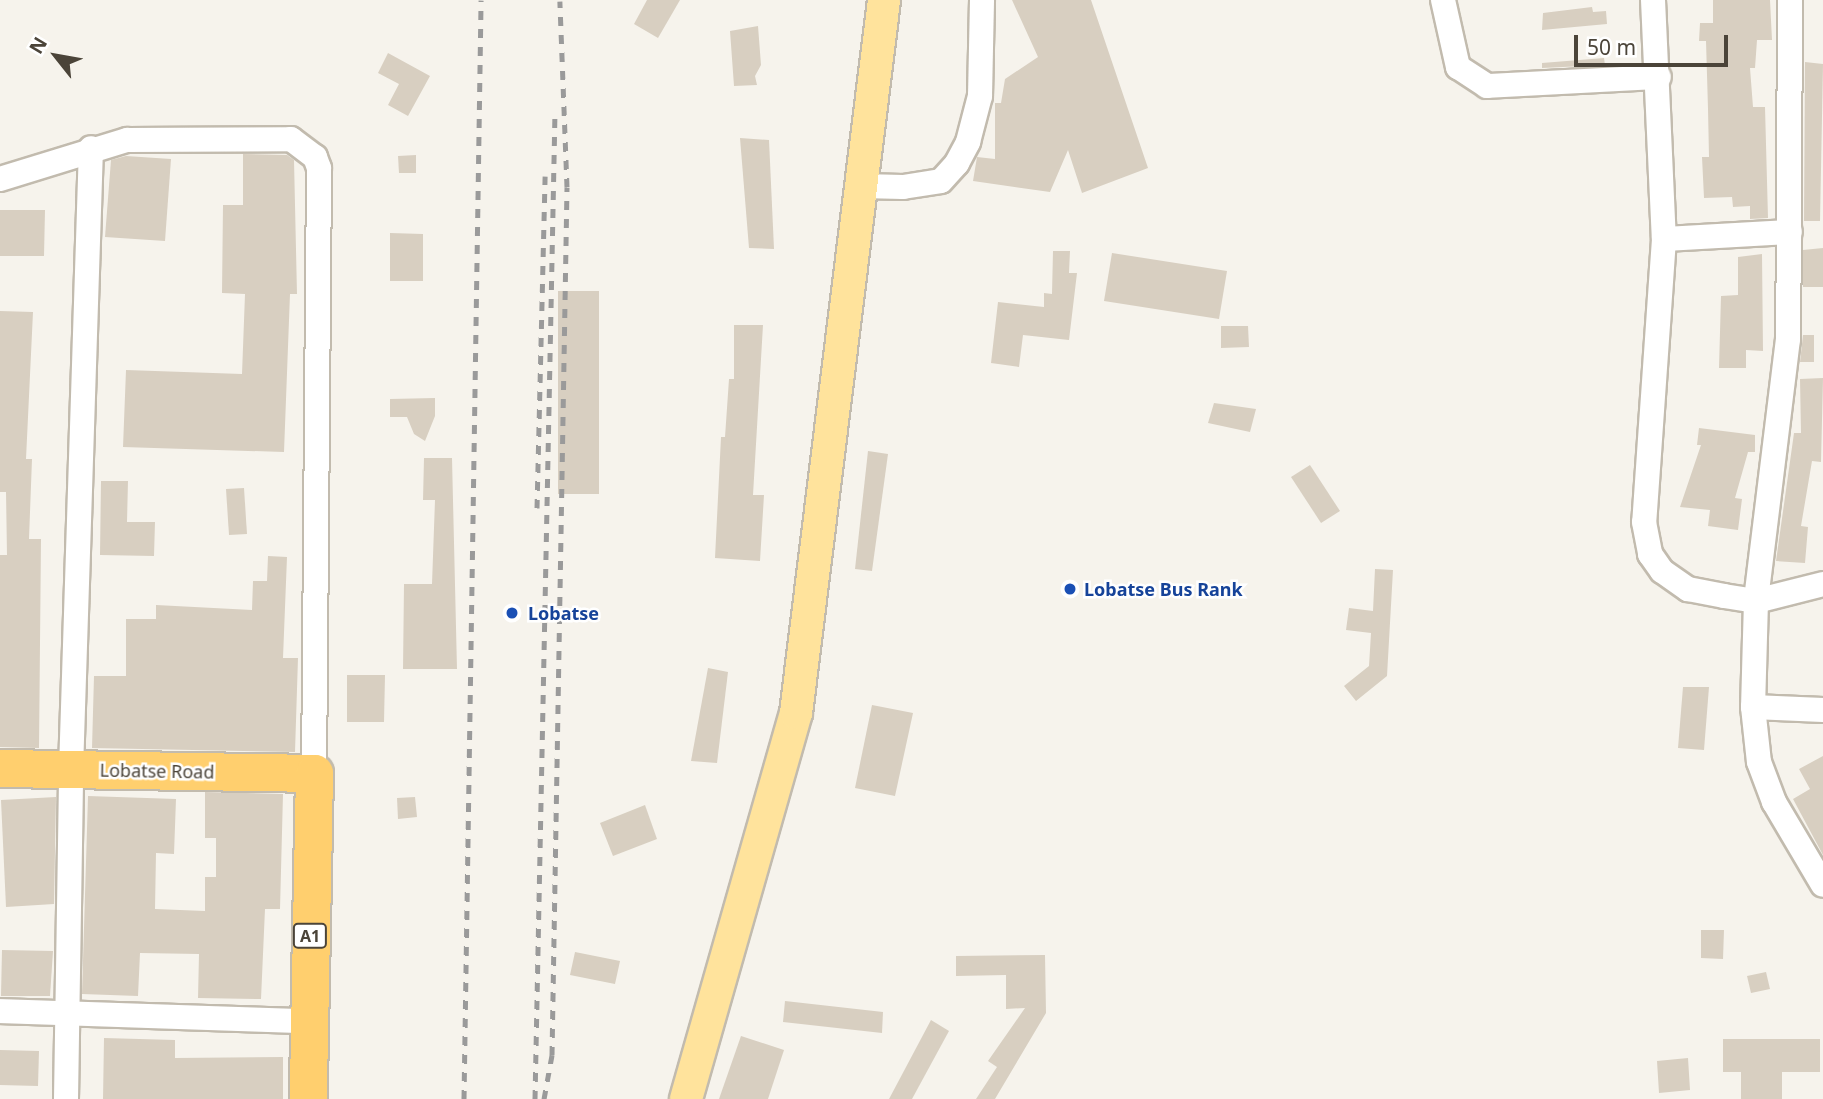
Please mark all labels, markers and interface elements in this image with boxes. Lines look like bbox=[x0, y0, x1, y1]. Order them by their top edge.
north arrow bbox=[21, 21, 91, 91]
scale bar bbox=[1578, 21, 1732, 65]
text: N bbox=[23, 32, 53, 59]
text: 50 m bbox=[1587, 33, 1636, 61]
place label: Lobatse Bus Rank bbox=[1084, 578, 1243, 600]
marker: Lobatse Bus Rank bbox=[1062, 581, 1078, 597]
place label: Lobatse bbox=[528, 602, 599, 624]
marker: Lobatse bbox=[502, 603, 522, 623]
street label: Lobatse Road bbox=[99, 759, 215, 783]
road number: A1 bbox=[292, 924, 328, 948]

